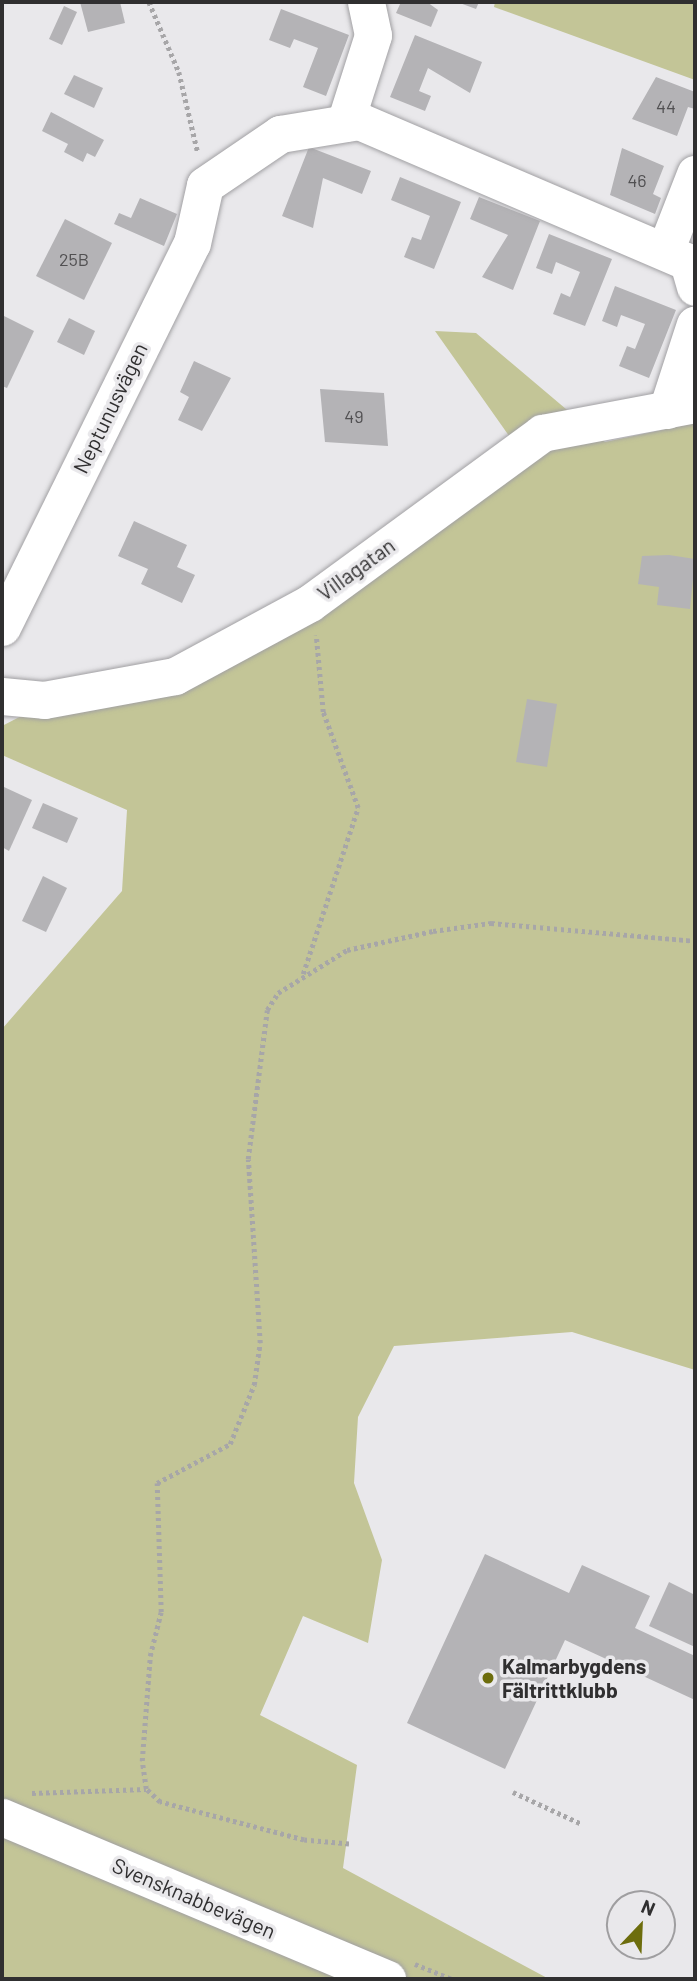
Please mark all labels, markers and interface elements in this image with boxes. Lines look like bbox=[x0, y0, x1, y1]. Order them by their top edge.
house number: 44 bbox=[656, 95, 676, 117]
house number: 46 bbox=[627, 169, 647, 191]
house number: 25B bbox=[59, 248, 89, 270]
street label: Neptunusvägen bbox=[68, 339, 152, 477]
house number: 49 bbox=[344, 405, 364, 427]
street label: Villagatan bbox=[312, 532, 400, 606]
place label: Kalmarbygdens Fältrittklubb bbox=[502, 1653, 646, 1703]
marker: Kalmarbygdens Fältrittklubb bbox=[480, 1670, 496, 1686]
street label: Svensknabbevägen bbox=[109, 1852, 279, 1944]
north arrow bbox=[606, 1890, 676, 1960]
text: N bbox=[638, 1894, 659, 1920]

